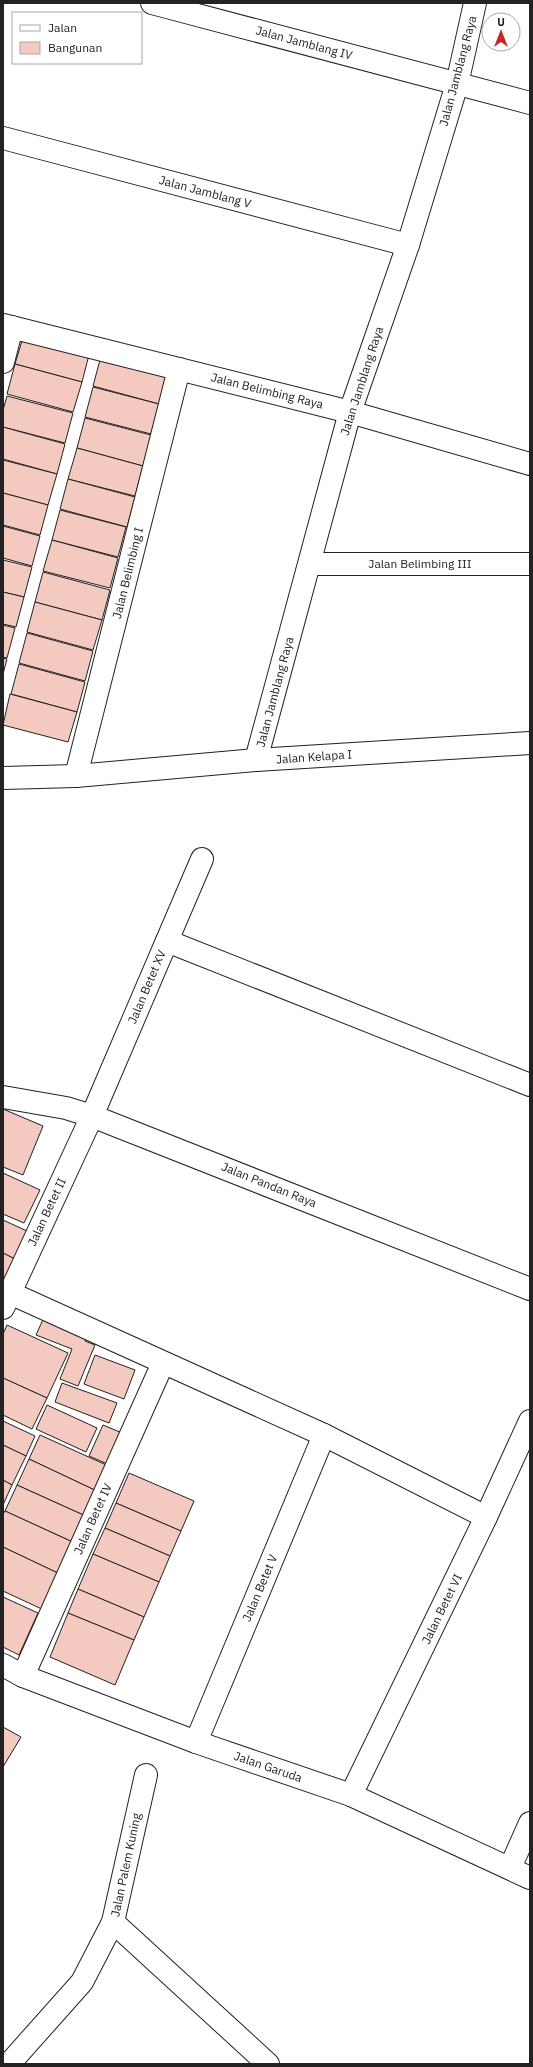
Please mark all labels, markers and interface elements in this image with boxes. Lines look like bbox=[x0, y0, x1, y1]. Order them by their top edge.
legend bbox=[12, 12, 142, 64]
north arrow bbox=[481, 12, 521, 52]
street label: Jalan Jamblang Raya bbox=[436, 13, 480, 128]
text: U bbox=[497, 15, 505, 29]
text: Jalan bbox=[48, 20, 77, 35]
street label: Jalan Jamblang IV bbox=[254, 22, 355, 63]
text: Bangunan bbox=[48, 40, 102, 55]
street label: Jalan Jamblang V bbox=[157, 172, 254, 211]
street label: Jalan Jamblang Raya bbox=[337, 324, 386, 437]
street label: Jalan Belimbing Raya bbox=[209, 369, 325, 412]
street label: Jalan Belimbing I bbox=[109, 525, 146, 620]
street label: Jalan Belimbing III bbox=[368, 556, 472, 571]
street label: Jalan Jamblang Raya bbox=[253, 634, 297, 749]
street label: Jalan Kelapa I bbox=[275, 746, 353, 767]
street label: Jalan Betet XV bbox=[124, 947, 169, 1026]
street label: Jalan Pandan Raya bbox=[219, 1159, 320, 1211]
street label: Jalan Betet II bbox=[24, 1175, 69, 1248]
street label: Jalan Betet IV bbox=[70, 1480, 115, 1557]
street label: Jalan Betet V bbox=[239, 1551, 281, 1624]
street label: Jalan Betet VI bbox=[418, 1571, 465, 1646]
street label: Jalan Garuda bbox=[232, 1748, 305, 1785]
street label: Jalan Palem Kuning bbox=[107, 1811, 144, 1918]

